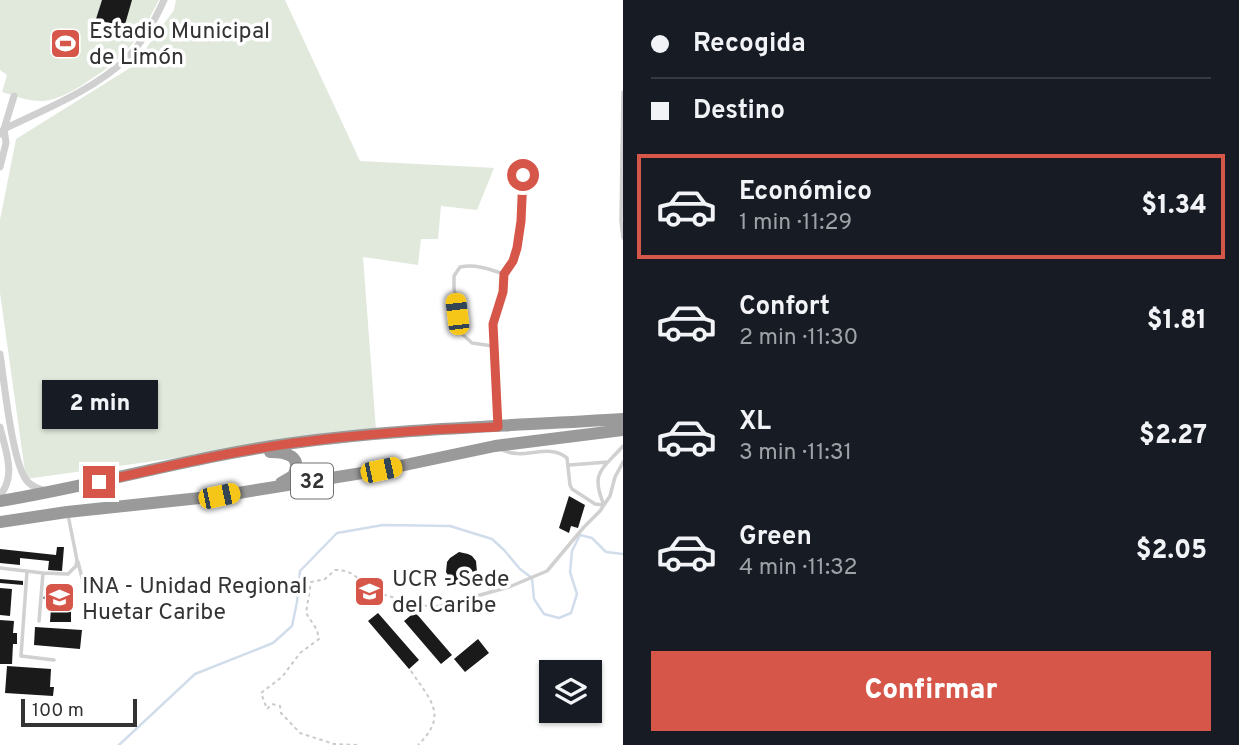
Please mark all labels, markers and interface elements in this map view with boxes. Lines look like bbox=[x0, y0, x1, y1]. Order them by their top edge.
place label: Estadio Municipal de Limón bbox=[89, 18, 270, 73]
sports icon: Estadio Municipal de Limón bbox=[49, 26, 83, 60]
text: Recogida bbox=[693, 28, 806, 61]
text: Destino bbox=[693, 95, 785, 128]
route start bbox=[507, 159, 539, 191]
icon: car bbox=[655, 175, 718, 238]
text: Económico bbox=[739, 176, 872, 209]
text: $1.34 bbox=[1141, 190, 1207, 223]
text: 1 min · 11:29 bbox=[739, 209, 852, 238]
icon: car bbox=[655, 290, 718, 353]
text: Confort bbox=[739, 291, 830, 324]
car bbox=[445, 292, 470, 336]
text: $1.81 bbox=[1147, 305, 1207, 338]
text: 2 min · 11:30 bbox=[739, 324, 858, 353]
callout: 2 min bbox=[41, 380, 157, 430]
text: 2 min bbox=[70, 390, 130, 419]
icon: car bbox=[655, 405, 718, 468]
text: XL bbox=[739, 406, 771, 439]
text: $2.27 bbox=[1139, 420, 1207, 453]
text: 3 min · 11:31 bbox=[739, 439, 852, 468]
car bbox=[359, 455, 404, 485]
road number: 32 bbox=[291, 463, 333, 498]
route end bbox=[83, 466, 115, 498]
car bbox=[197, 481, 242, 511]
icon: car bbox=[655, 520, 718, 583]
text: Green bbox=[739, 521, 812, 554]
text: $2.05 bbox=[1136, 535, 1207, 568]
text: 4 min · 11:32 bbox=[739, 554, 858, 583]
place label: UCR - Sede del Caribe bbox=[392, 566, 509, 621]
place label: INA - Unidad Regional Huetar Caribe bbox=[82, 573, 307, 628]
school or university icon: UCR - Sede del Caribe bbox=[352, 574, 386, 608]
school or university icon: INA - Unidad Regional Huetar Caribe bbox=[42, 581, 76, 615]
button: Confirmar bbox=[651, 651, 1211, 731]
map controls bbox=[539, 660, 602, 723]
button: layers bbox=[539, 660, 602, 723]
scale bar bbox=[21, 696, 136, 728]
text: 100 m bbox=[32, 699, 84, 723]

